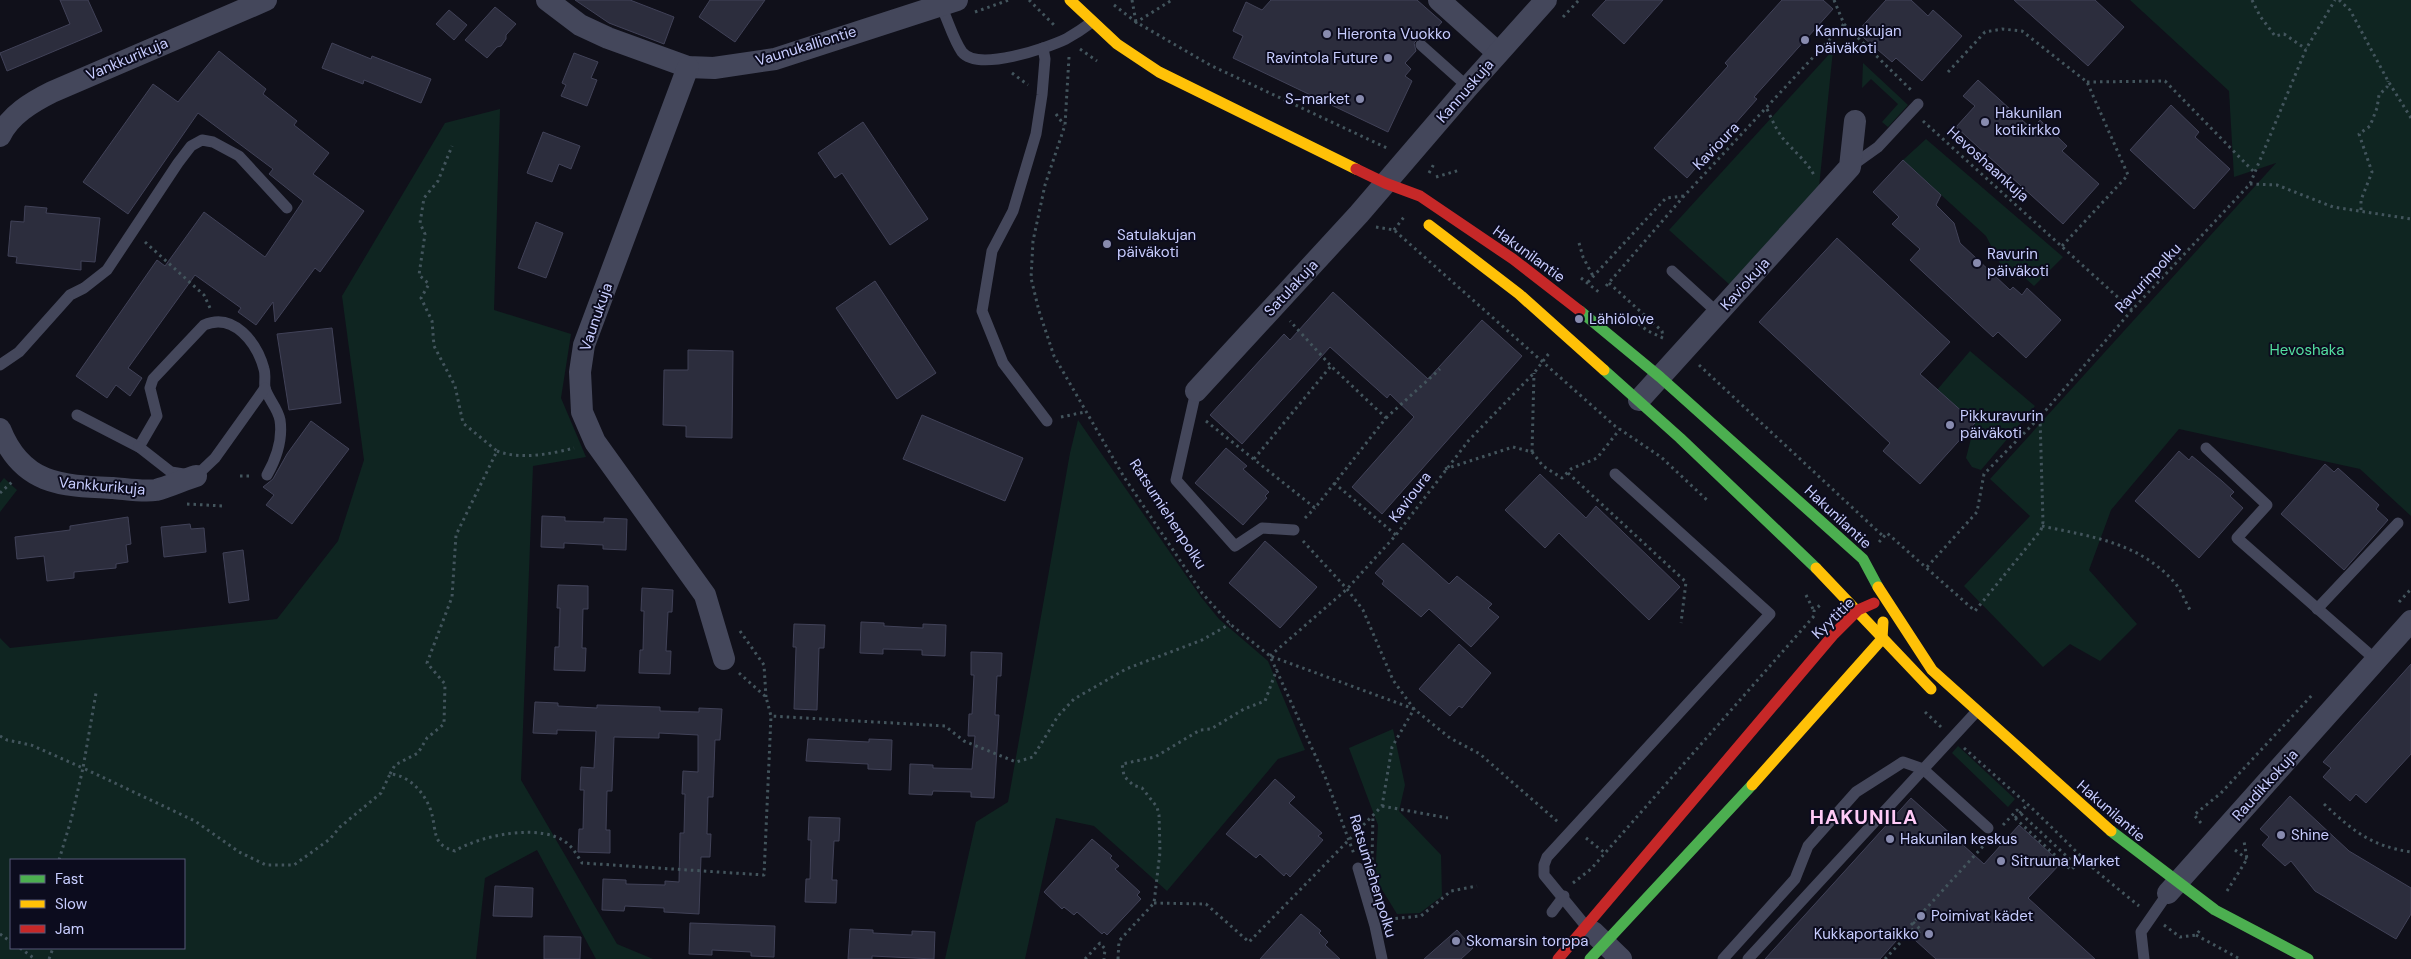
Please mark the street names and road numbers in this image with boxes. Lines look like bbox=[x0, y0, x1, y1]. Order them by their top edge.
street label: Vaunukalliontie bbox=[753, 21, 859, 71]
street label: Vankkurikuja bbox=[83, 33, 171, 85]
street label: Kannuskuja bbox=[1432, 55, 1498, 127]
street label: Kavioura bbox=[1688, 118, 1744, 174]
street label: Hevoshaankuja bbox=[1943, 122, 2033, 206]
street label: Hakunilantie bbox=[1489, 221, 1569, 287]
street label: Ravurinpolku bbox=[2110, 239, 2186, 317]
street label: Kaviokuja bbox=[1716, 253, 1774, 315]
street label: Satulakuja bbox=[1260, 255, 1322, 321]
street label: Vaunukuja bbox=[575, 280, 617, 354]
street label: Ratsumiehenpolku bbox=[1125, 455, 1211, 573]
street label: Kavioura bbox=[1384, 467, 1436, 527]
street label: Vankkurikuja bbox=[58, 472, 146, 500]
street label: Hakunilantie bbox=[1800, 481, 1876, 553]
street label: Kyytitie bbox=[1807, 593, 1859, 643]
street label: Raudikkokuja bbox=[2227, 745, 2303, 825]
street label: Hakunilantie bbox=[2072, 776, 2150, 846]
street label: Ratsumiehenpolku bbox=[1345, 812, 1401, 940]

